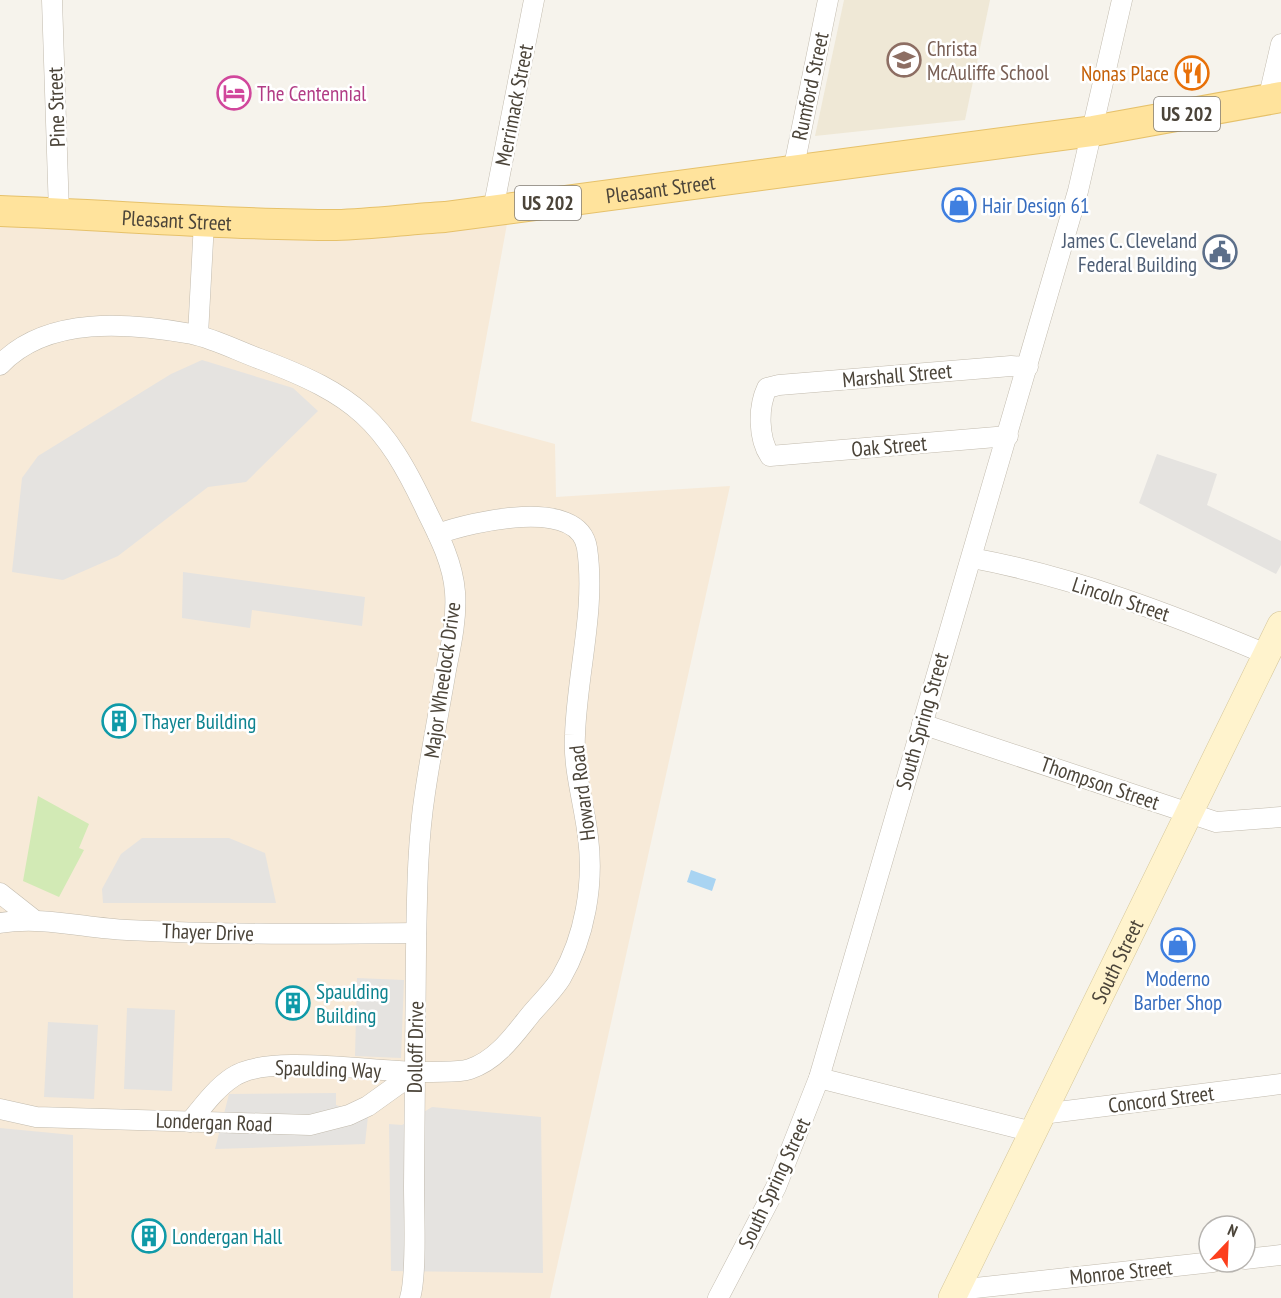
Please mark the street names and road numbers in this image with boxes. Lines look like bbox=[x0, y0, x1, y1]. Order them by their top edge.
street label: Rumford Street bbox=[785, 29, 835, 143]
street label: Merrimack Street bbox=[489, 42, 539, 168]
street label: Pine Street bbox=[41, 66, 71, 147]
road number: US 202 bbox=[1154, 97, 1220, 131]
street label: Pleasant Street bbox=[604, 168, 717, 209]
road number: US 202 bbox=[515, 186, 581, 220]
street label: Pleasant Street bbox=[121, 203, 233, 236]
street label: Marshall Street bbox=[841, 357, 953, 393]
street label: Oak Street bbox=[850, 429, 928, 463]
street label: Lincoln Street bbox=[1069, 571, 1173, 627]
street label: Major Wheelock Drive bbox=[418, 600, 466, 760]
street label: South Spring Street bbox=[890, 649, 955, 793]
street label: Howard Road bbox=[563, 744, 601, 842]
street label: Thompson Street bbox=[1037, 750, 1163, 816]
street label: South Street bbox=[1085, 914, 1149, 1008]
street label: Thayer Drive bbox=[162, 917, 254, 947]
street label: Dolloff Drive bbox=[401, 1001, 429, 1093]
street label: Spaulding Way bbox=[274, 1054, 382, 1084]
street label: Concord Street bbox=[1107, 1079, 1216, 1119]
street label: Londergan Road bbox=[155, 1106, 273, 1138]
street label: South Spring Street bbox=[732, 1113, 816, 1253]
street label: Monroe Street bbox=[1068, 1253, 1174, 1291]

